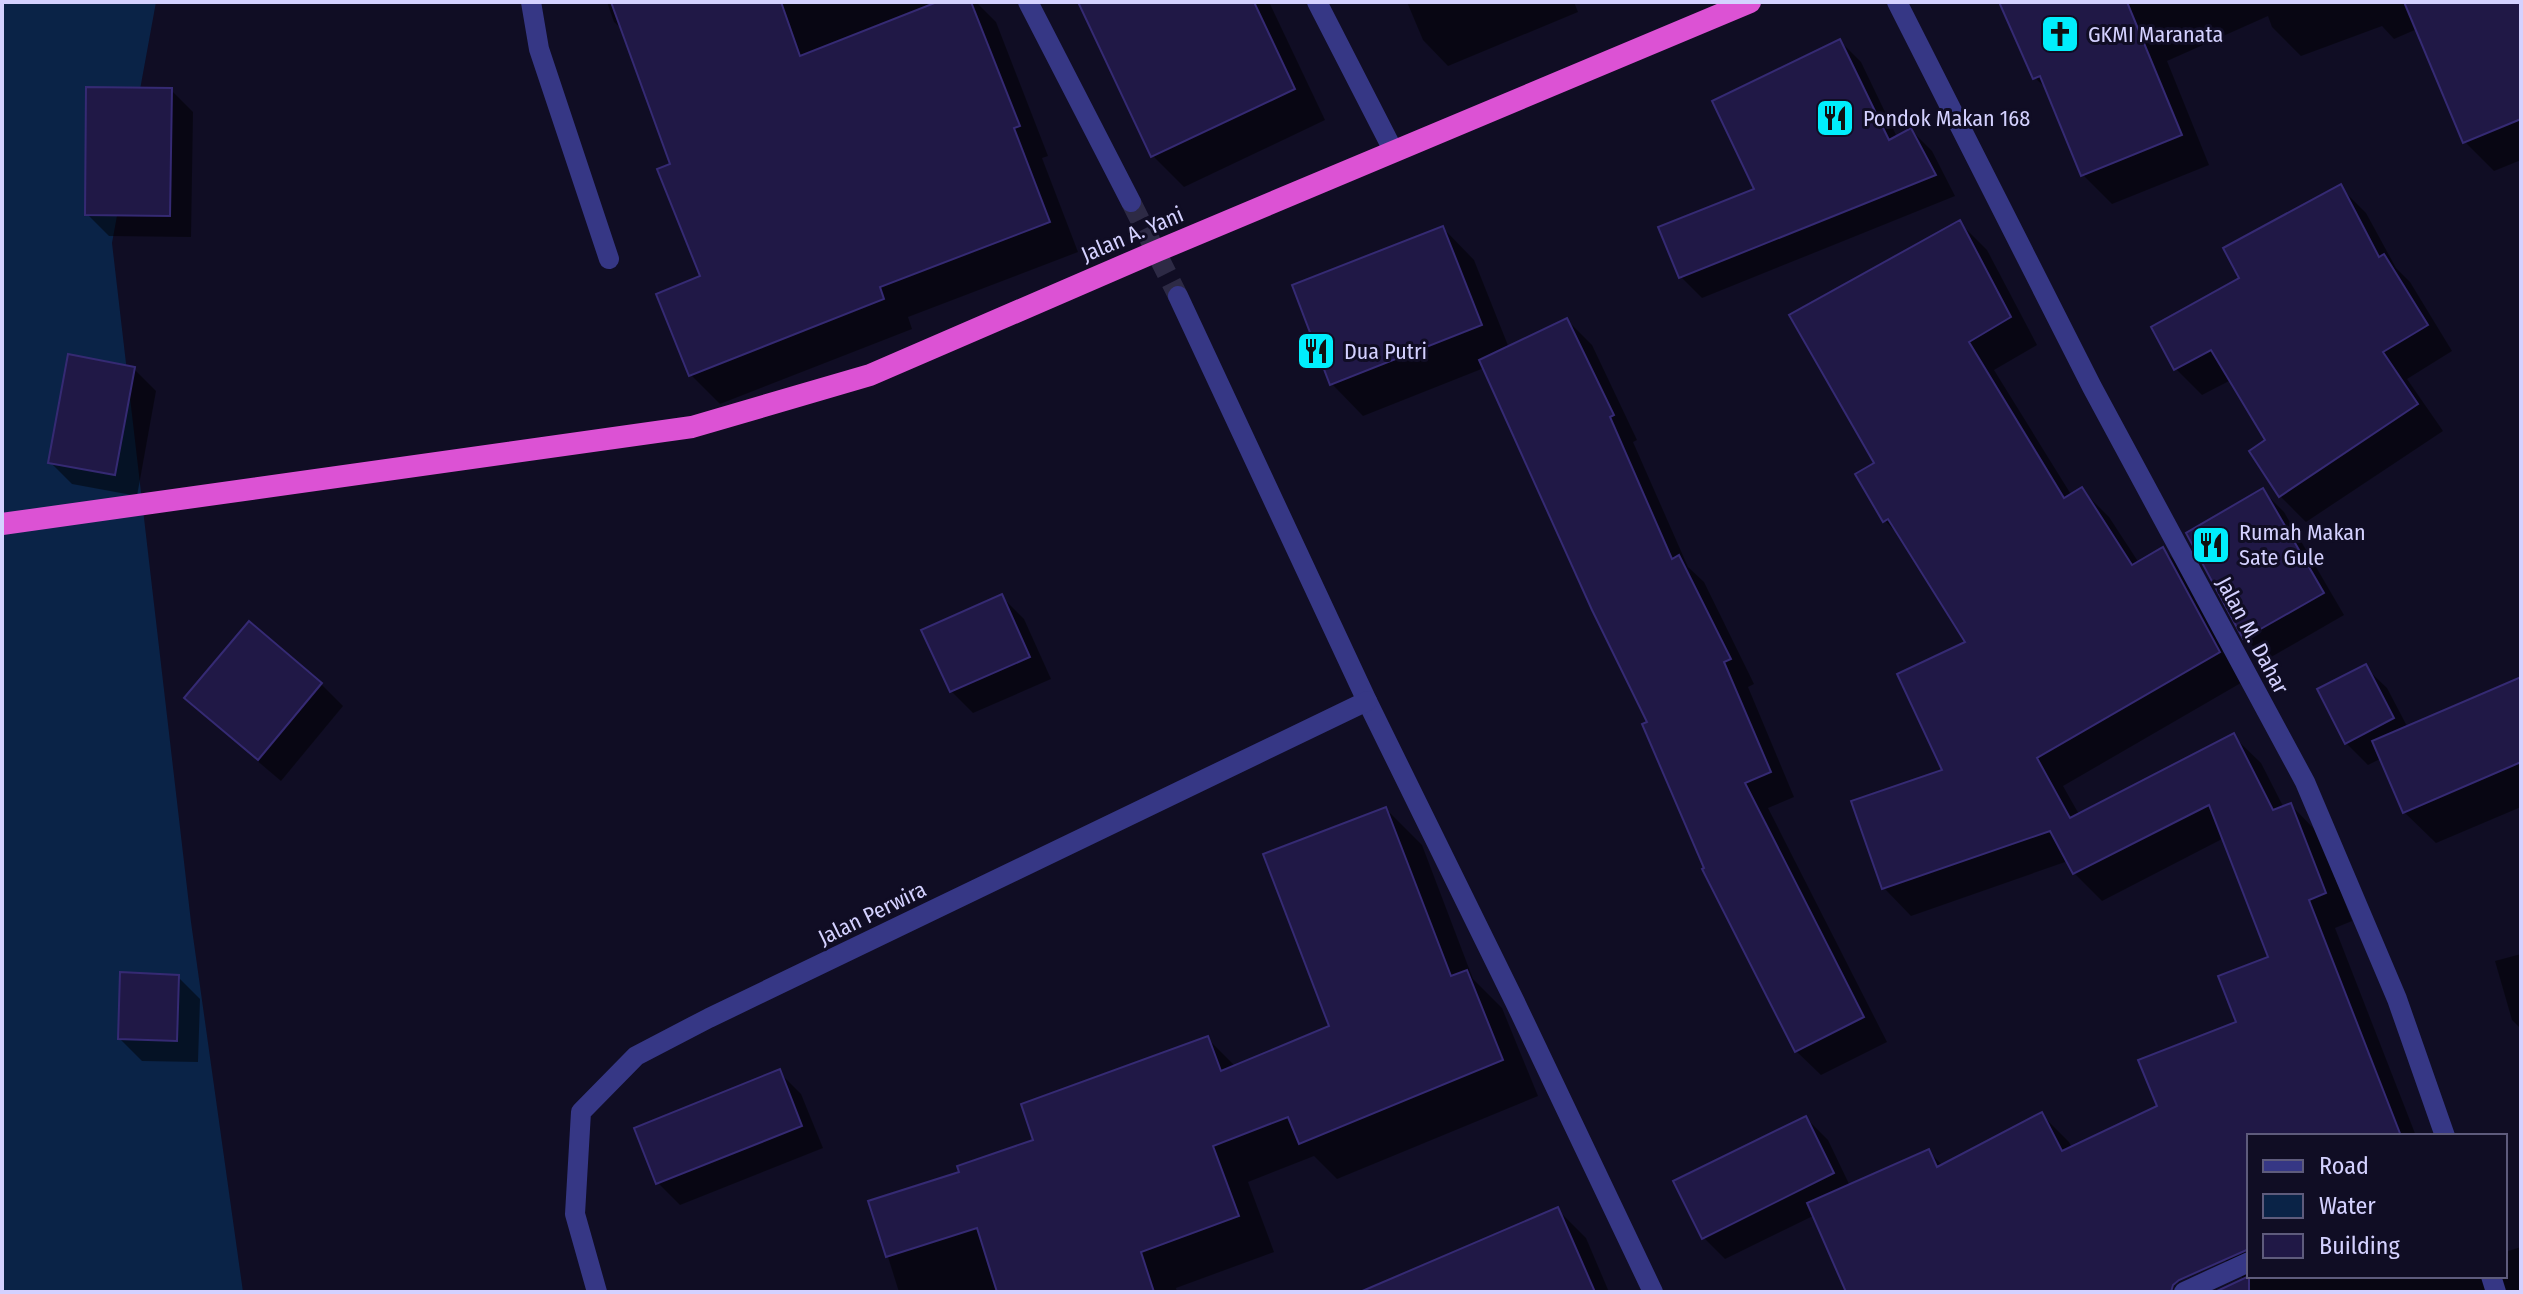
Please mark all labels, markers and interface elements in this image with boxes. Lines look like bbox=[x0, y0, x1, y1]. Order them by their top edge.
church icon: GKMI Maranata bbox=[2039, 13, 2081, 55]
place label: GKMI Maranata bbox=[2088, 21, 2223, 48]
restaurant icon: Pondok Makan 168 bbox=[1814, 97, 1856, 139]
place label: Pondok Makan 168 bbox=[1863, 105, 2030, 132]
street label: Jalan A. Yani bbox=[1077, 201, 1187, 268]
restaurant icon: Dua Putri bbox=[1295, 330, 1337, 372]
place label: Dua Putri bbox=[1344, 338, 1427, 365]
place label: Rumah Makan Sate Gule bbox=[2239, 519, 2366, 571]
restaurant icon: Rumah Makan Sate Gule bbox=[2190, 524, 2232, 566]
street label: Jalan M. Dahar bbox=[2210, 572, 2295, 699]
street label: Jalan Perwira bbox=[814, 876, 931, 951]
legend bbox=[2247, 1134, 2507, 1278]
text: Road bbox=[2319, 1152, 2369, 1180]
text: Water bbox=[2319, 1192, 2376, 1220]
text: Building bbox=[2319, 1232, 2401, 1260]

